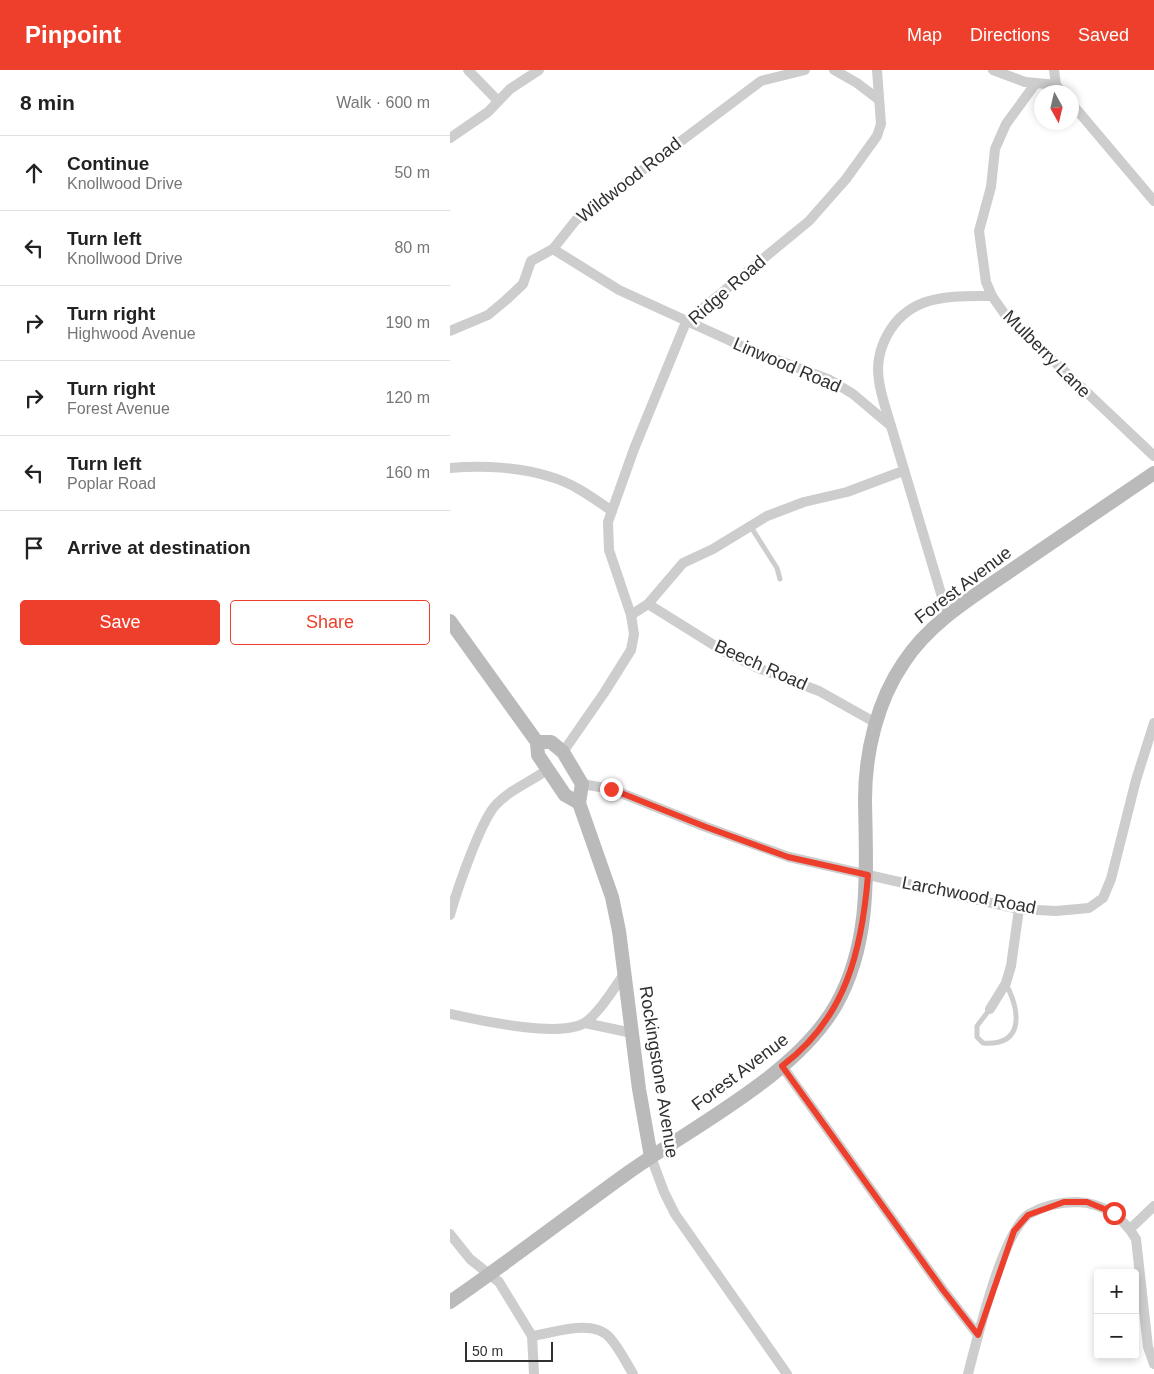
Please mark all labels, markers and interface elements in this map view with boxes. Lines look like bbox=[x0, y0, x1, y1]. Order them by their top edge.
text: Pinpoint bbox=[25, 21, 121, 48]
text: Map bbox=[907, 25, 942, 45]
text: Directions bbox=[970, 25, 1050, 45]
text: Saved bbox=[1078, 25, 1129, 45]
north arrow bbox=[1034, 85, 1079, 130]
text: 8 min bbox=[20, 91, 75, 114]
text: Walk · 600 m bbox=[336, 94, 430, 111]
street label: Wildwood Road bbox=[573, 133, 685, 227]
text: Continue bbox=[67, 153, 149, 174]
icon: ahead bbox=[20, 159, 48, 187]
text: 50 m bbox=[394, 164, 430, 181]
text: Knollwood Drive bbox=[67, 175, 183, 192]
text: Turn left bbox=[67, 228, 142, 249]
icon: left bbox=[20, 234, 48, 262]
text: 80 m bbox=[394, 239, 430, 256]
text: Knollwood Drive bbox=[67, 250, 183, 267]
street label: Ridge Road bbox=[685, 251, 769, 329]
text: Turn right bbox=[67, 303, 155, 324]
street label: Mulberry Lane bbox=[999, 306, 1095, 402]
icon: right bbox=[20, 309, 48, 337]
text: 190 m bbox=[386, 314, 430, 331]
text: Highwood Avenue bbox=[67, 325, 196, 342]
street label: Linwood Road bbox=[730, 333, 844, 397]
text: Turn right bbox=[67, 378, 155, 399]
icon: right bbox=[20, 384, 48, 412]
text: 120 m bbox=[386, 389, 430, 406]
text: Forest Avenue bbox=[67, 400, 170, 417]
text: Turn left bbox=[67, 453, 142, 474]
icon: left bbox=[20, 459, 48, 487]
text: 160 m bbox=[386, 464, 430, 481]
text: Poplar Road bbox=[67, 475, 156, 492]
icon: arrive bbox=[20, 534, 48, 562]
text: Arrive at destination bbox=[67, 537, 251, 558]
street label: Forest Avenue bbox=[911, 542, 1015, 628]
button: Save bbox=[20, 600, 220, 645]
button: Share bbox=[230, 600, 430, 645]
street label: Beech Road bbox=[712, 636, 810, 694]
route end bbox=[600, 778, 623, 801]
street label: Larchwood Road bbox=[900, 872, 1038, 918]
street label: Rockingstone Avenue bbox=[636, 985, 682, 1159]
street label: Forest Avenue bbox=[688, 1029, 792, 1115]
route start bbox=[1103, 1202, 1126, 1225]
map controls bbox=[1094, 1269, 1139, 1359]
button: + bbox=[1094, 1269, 1139, 1314]
button: − bbox=[1094, 1314, 1139, 1359]
scale bar bbox=[465, 1339, 552, 1362]
text: 50 m bbox=[472, 1343, 503, 1359]

